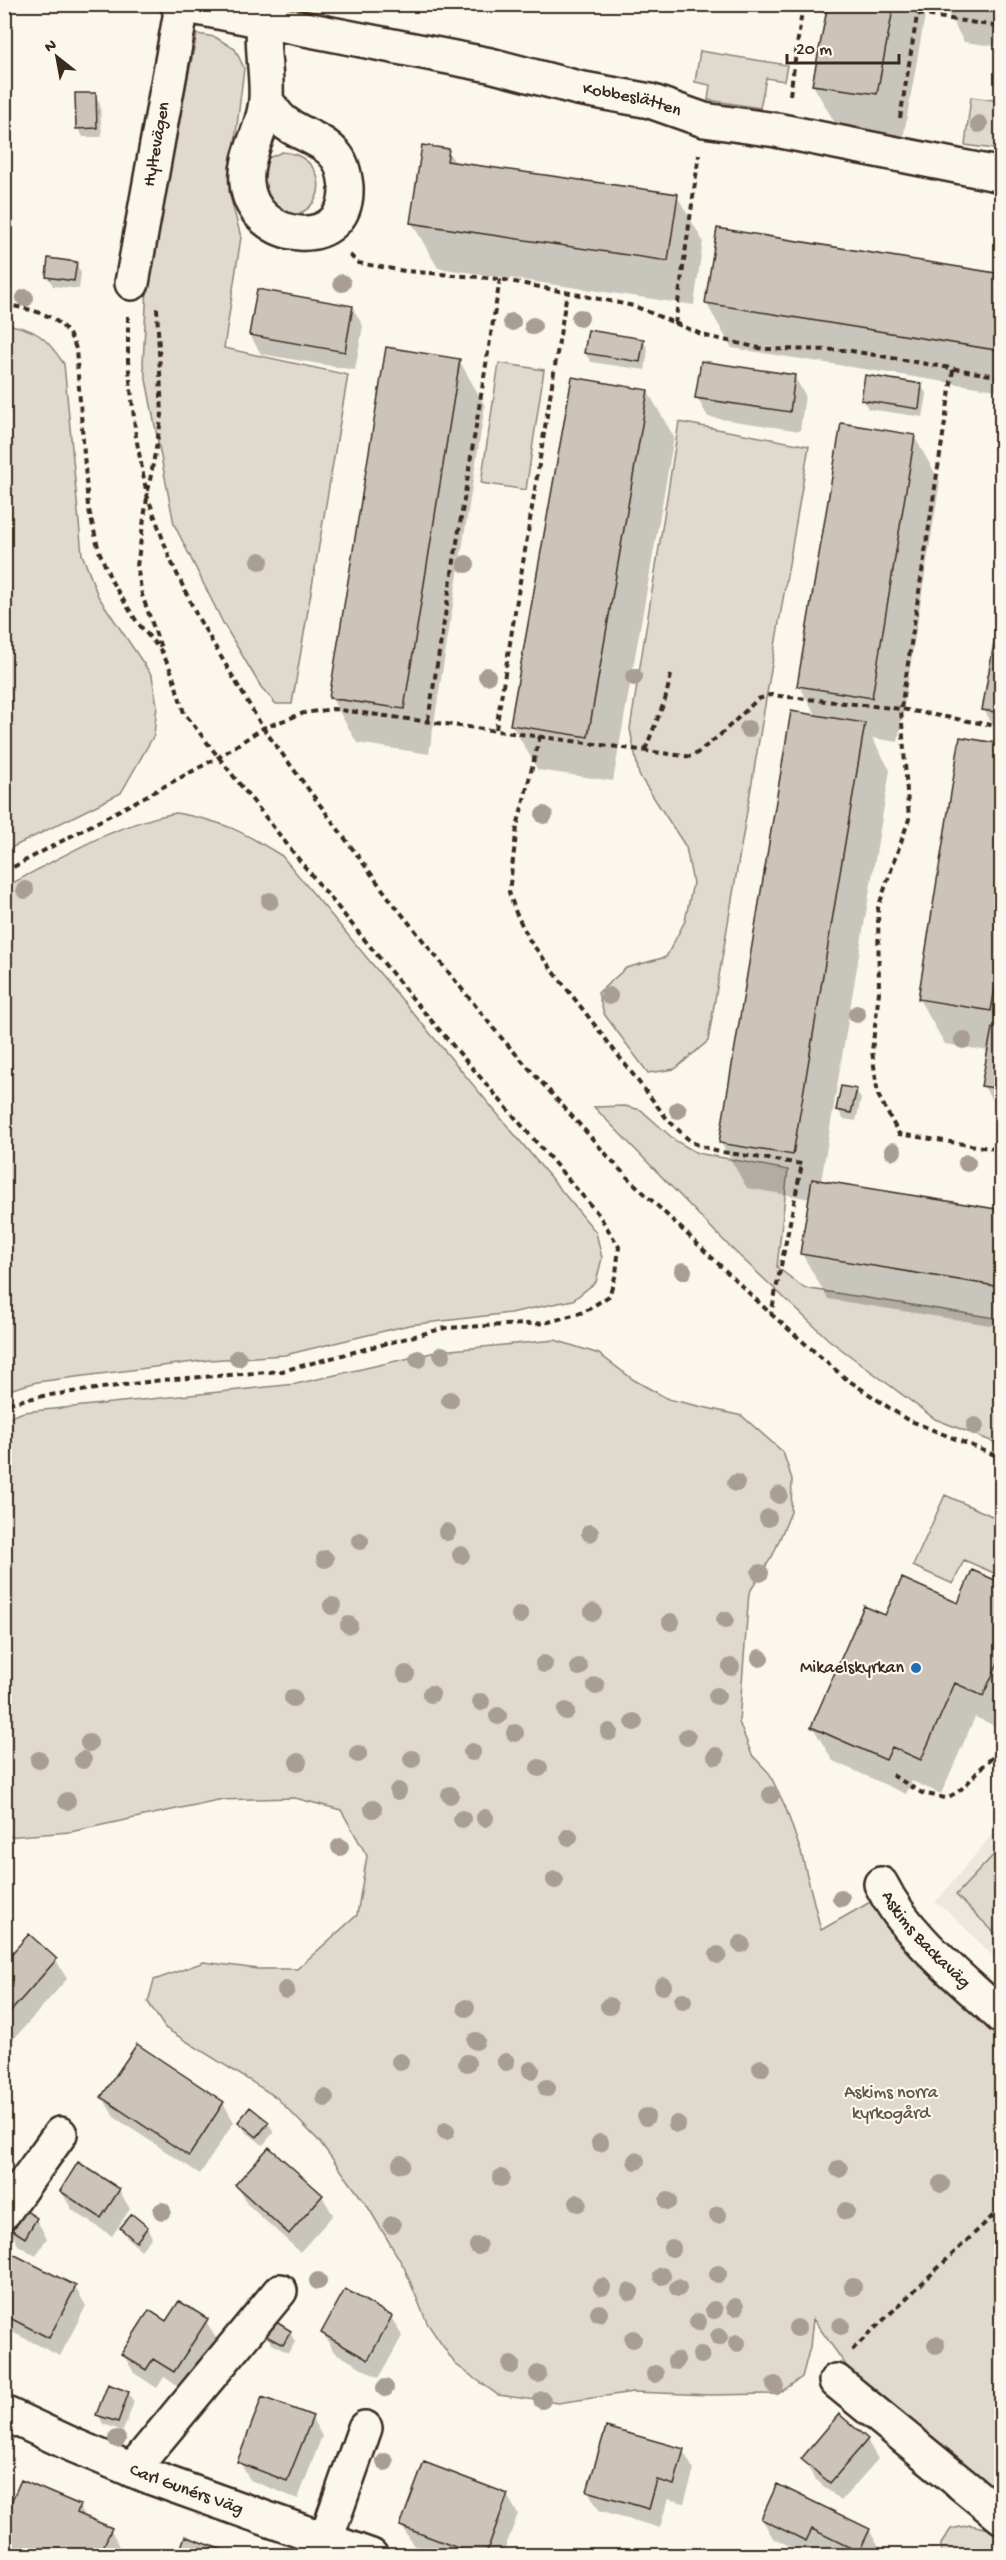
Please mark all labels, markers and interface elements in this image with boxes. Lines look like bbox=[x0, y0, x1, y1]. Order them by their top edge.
north arrow bbox=[27, 27, 87, 87]
scale bar bbox=[787, 27, 900, 65]
text: N bbox=[42, 36, 61, 58]
text: 20 m bbox=[796, 40, 832, 61]
street label: Kobbeslätten bbox=[581, 79, 684, 122]
street label: Hyltevägen bbox=[139, 100, 175, 188]
place label: Mikaelskyrkan bbox=[800, 1658, 904, 1679]
marker: Mikaelskyrkan bbox=[909, 1661, 923, 1675]
street label: Askims Backaväg bbox=[876, 1887, 975, 1993]
park label: Askims norra kyrkogård bbox=[844, 2083, 939, 2125]
street label: Carl Gunérs Väg bbox=[126, 2459, 246, 2520]

